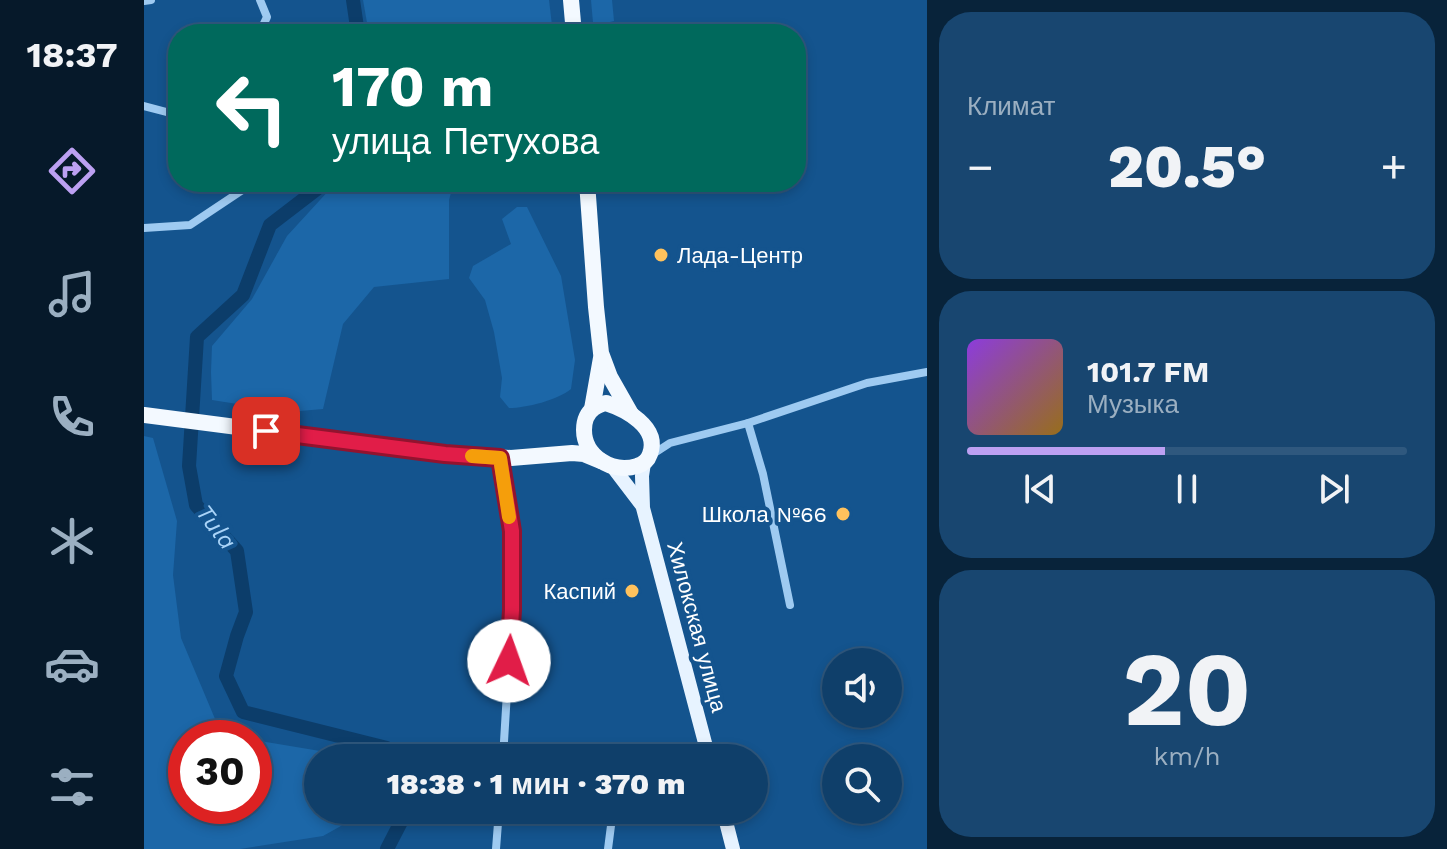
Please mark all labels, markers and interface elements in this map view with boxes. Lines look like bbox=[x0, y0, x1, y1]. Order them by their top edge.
text: 18:37 bbox=[26, 34, 118, 76]
text: 170 m bbox=[332, 54, 494, 120]
icon: left bbox=[200, 56, 304, 160]
text: Климат bbox=[967, 91, 1056, 121]
text: улица Петухова bbox=[332, 121, 599, 163]
text: 20.5° bbox=[1108, 131, 1266, 202]
text: − bbox=[967, 141, 994, 193]
text: + bbox=[1380, 141, 1407, 193]
icon: directions bbox=[44, 143, 100, 199]
place label: Лада-Центр bbox=[677, 243, 803, 268]
marker: Лада-Центр bbox=[652, 246, 670, 264]
icon: music bbox=[44, 266, 100, 322]
text: 101.7 FM bbox=[1087, 354, 1209, 389]
icon: phone bbox=[44, 389, 100, 445]
text: Музыка bbox=[1087, 389, 1179, 419]
pin bbox=[232, 397, 300, 465]
icon: arrive bbox=[244, 409, 288, 453]
icon: previous bbox=[1018, 467, 1062, 511]
icon: pause bbox=[1165, 467, 1209, 511]
icon: next bbox=[1312, 467, 1356, 511]
water label: Tula bbox=[190, 499, 242, 555]
place label: Школа №66 bbox=[702, 502, 827, 527]
marker: Школа №66 bbox=[834, 505, 852, 523]
icon: climate bbox=[44, 513, 100, 569]
street label: Хилокская улица bbox=[662, 539, 732, 716]
place label: Каспий bbox=[543, 579, 616, 604]
marker: Каспий bbox=[623, 582, 641, 600]
position arrow bbox=[467, 619, 551, 703]
text: 20 bbox=[1123, 628, 1251, 750]
icon: car bbox=[44, 636, 100, 692]
map controls bbox=[822, 648, 902, 824]
button: sound bbox=[822, 648, 902, 728]
speed limit sign: 30 bbox=[168, 720, 272, 824]
text: km/h bbox=[1154, 741, 1220, 771]
button: search bbox=[822, 744, 902, 824]
icon: filters bbox=[44, 759, 100, 815]
text: 18:38 · 1 мин · 370 m bbox=[387, 766, 685, 801]

